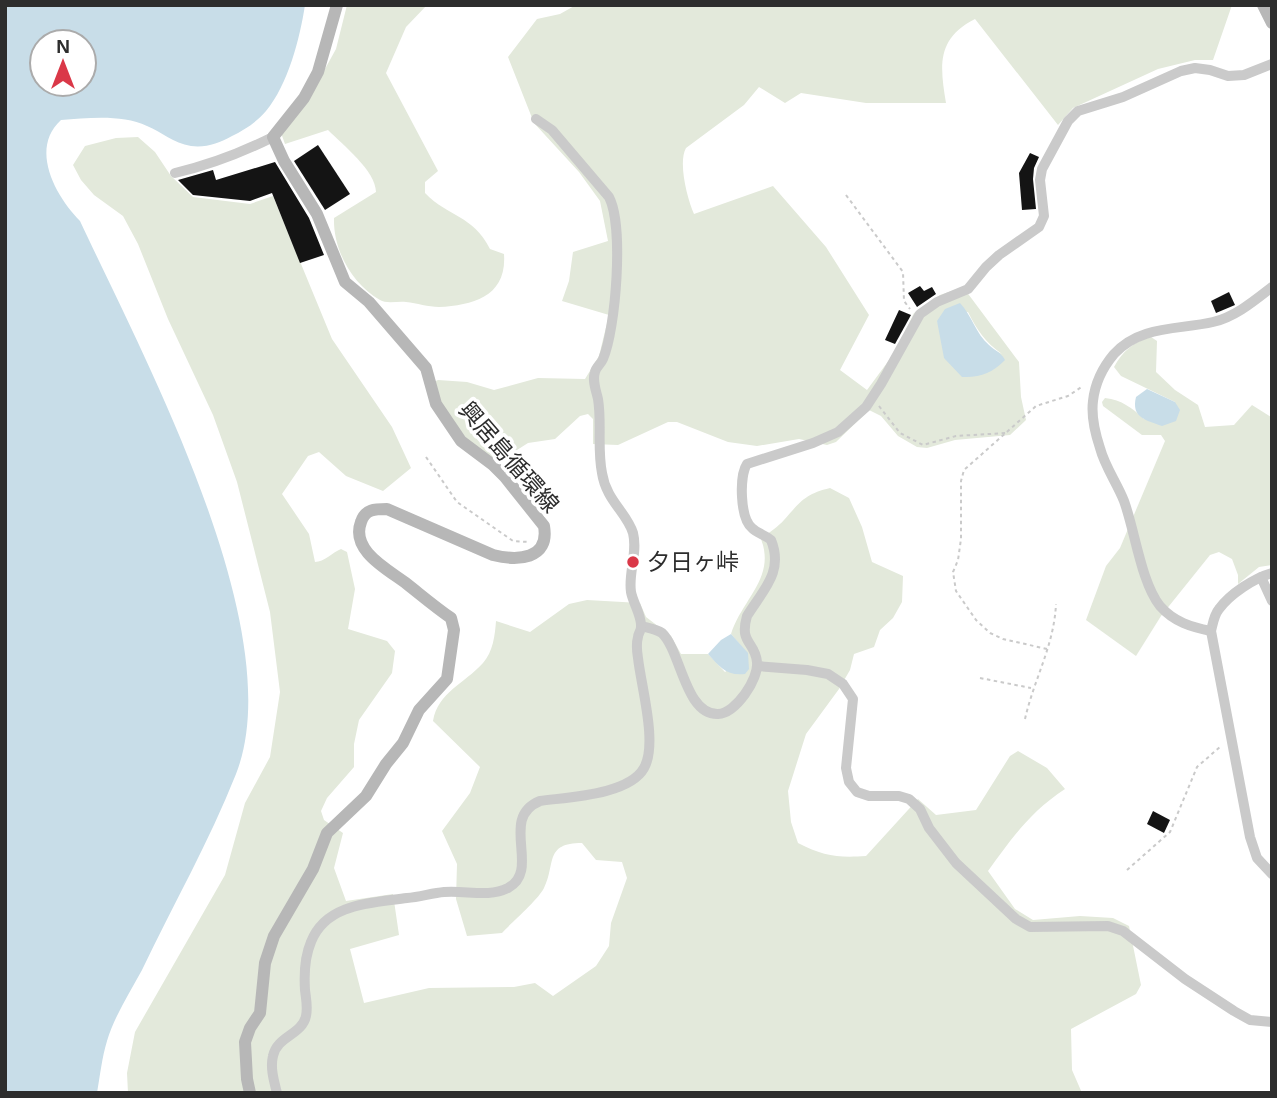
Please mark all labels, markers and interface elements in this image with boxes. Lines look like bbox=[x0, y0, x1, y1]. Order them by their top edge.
north arrow bbox=[28, 28, 98, 98]
text: N bbox=[56, 36, 70, 57]
street label: 興居島循環線 bbox=[454, 396, 564, 518]
place label: 夕日ヶ峠 bbox=[647, 549, 739, 575]
marker: 夕日ヶ峠 bbox=[625, 554, 641, 570]

